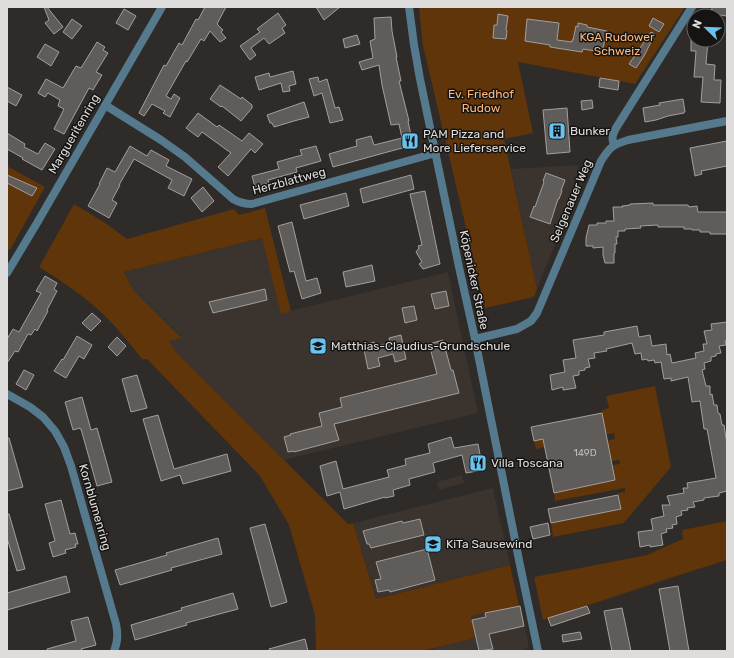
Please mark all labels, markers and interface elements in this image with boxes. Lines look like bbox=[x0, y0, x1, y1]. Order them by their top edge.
north arrow bbox=[686, 8, 726, 48]
text: N bbox=[690, 18, 705, 30]
park label: KGA Rudower Schweiz bbox=[579, 30, 655, 58]
park label: Ev. Friedhof Rudow bbox=[448, 87, 514, 115]
street label: Margueritenring bbox=[46, 92, 102, 176]
building icon: Bunker bbox=[547, 121, 567, 141]
place label: Bunker bbox=[570, 124, 610, 138]
place label: PAM Pizza and More Lieferservice bbox=[423, 127, 526, 155]
restaurant icon: PAM Pizza and More Lieferservice bbox=[400, 131, 420, 151]
street label: Selgenauer Weg bbox=[547, 157, 595, 245]
street label: Herzblattweg bbox=[251, 164, 327, 198]
street label: Köpenicker Straße bbox=[457, 229, 491, 331]
school or university icon: Matthias-Claudius-Grundschule bbox=[308, 336, 328, 356]
place label: Matthias-Claudius-Grundschule bbox=[331, 339, 511, 353]
house number: 149D bbox=[573, 447, 597, 459]
restaurant icon: Villa Toscana bbox=[468, 453, 488, 473]
place label: Villa Toscana bbox=[491, 456, 563, 470]
street label: Kornblumenring bbox=[76, 462, 114, 552]
school or university icon: KiTa Sausewind bbox=[423, 534, 443, 554]
place label: KiTa Sausewind bbox=[446, 537, 532, 551]

